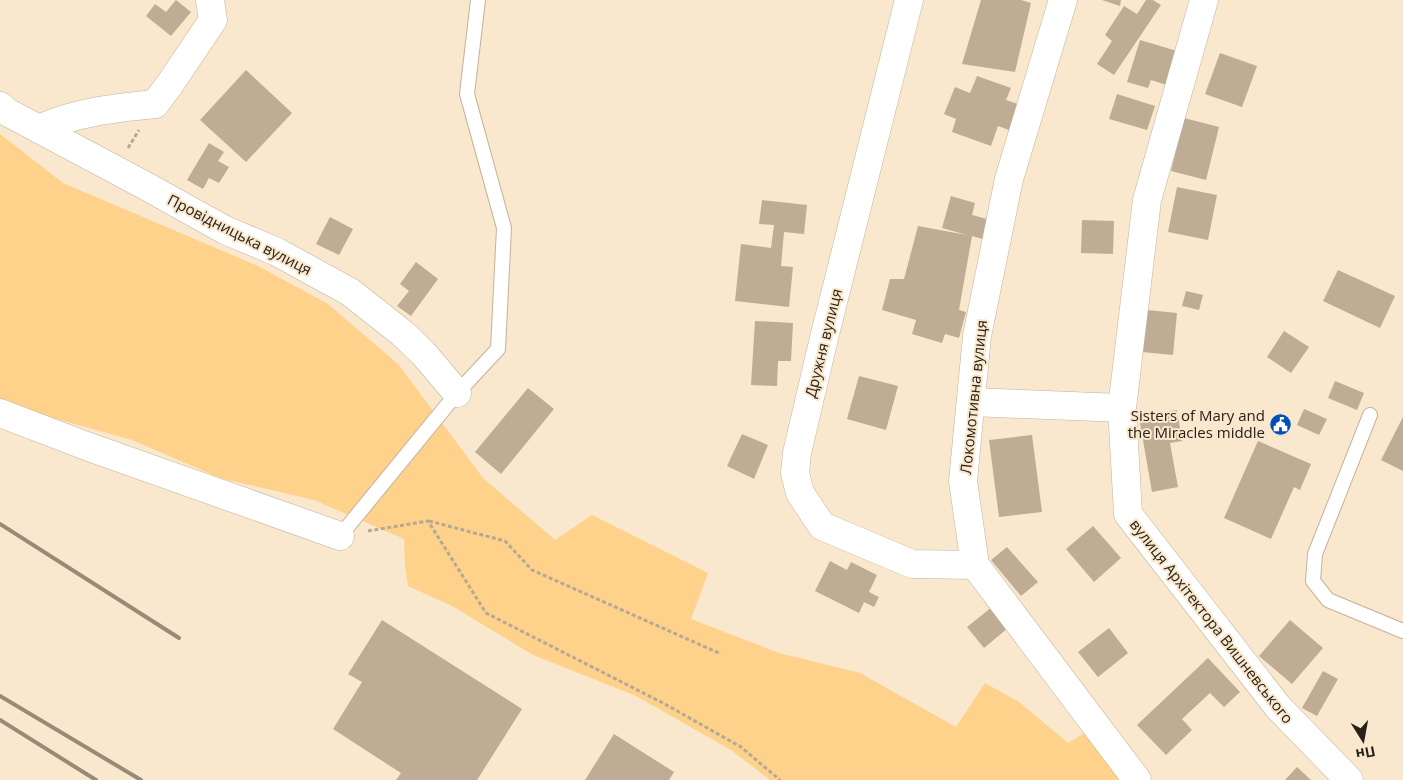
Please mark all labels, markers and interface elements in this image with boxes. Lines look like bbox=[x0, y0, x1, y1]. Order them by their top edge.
street label: Провідницька вулиця bbox=[164, 189, 316, 279]
street label: Дружня вулиця bbox=[800, 286, 846, 400]
street label: Локомотивна вулиця bbox=[955, 319, 991, 475]
place label: Sisters of Mary and the Miracles middle bbox=[1128, 405, 1265, 442]
public building icon: Sisters of Mary and the Miracles middle bbox=[1269, 412, 1293, 436]
street label: вулиця Архітектора Вишневського bbox=[1126, 515, 1298, 727]
north arrow bbox=[1338, 715, 1388, 765]
text: Пн bbox=[1354, 742, 1377, 764]

